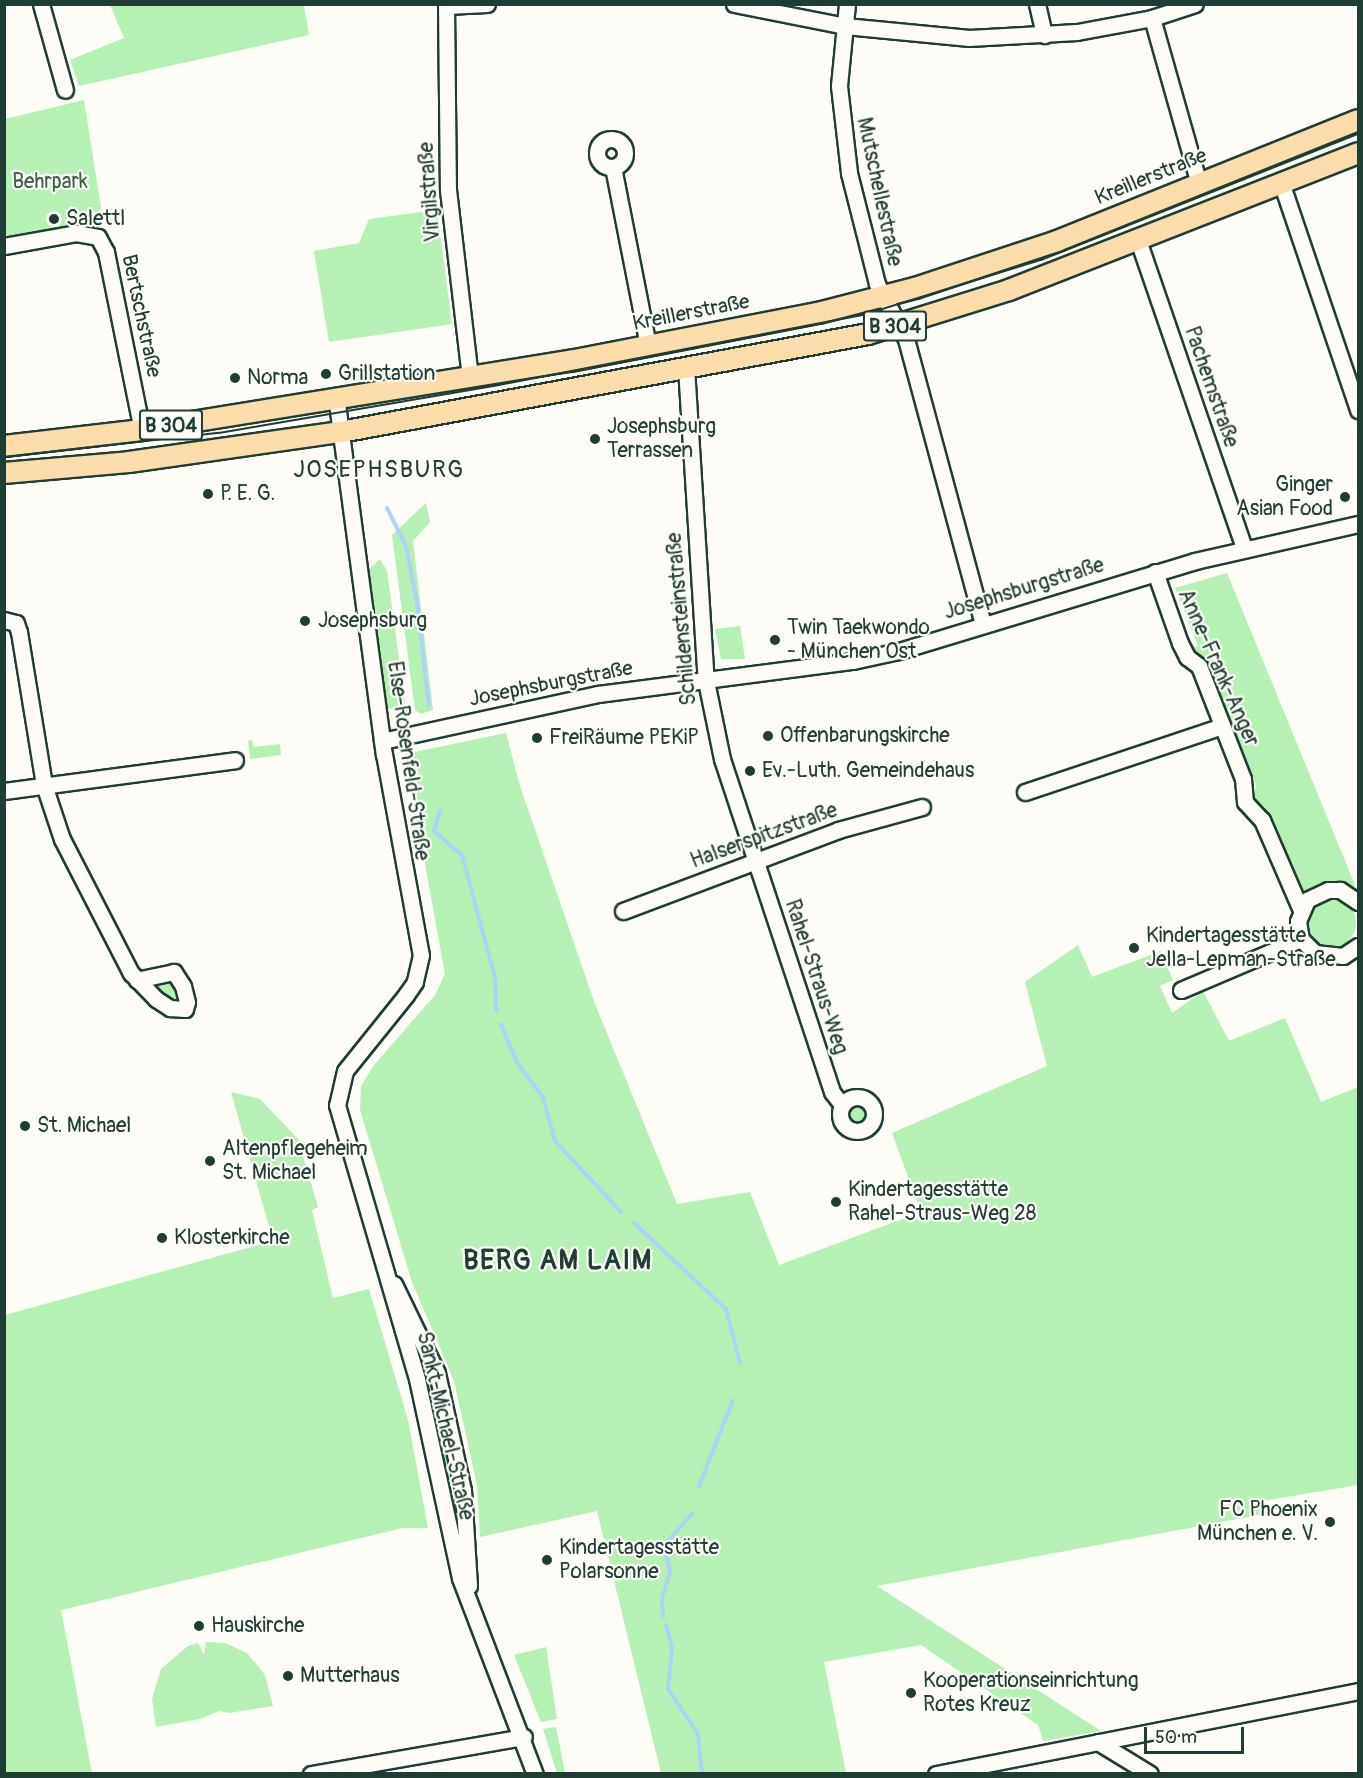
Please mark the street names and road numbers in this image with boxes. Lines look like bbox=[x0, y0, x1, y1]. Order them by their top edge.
street label: Mutschellestraße bbox=[851, 115, 907, 269]
street label: Virgilstraße bbox=[414, 141, 446, 243]
street label: Kreillerstraße bbox=[1091, 143, 1211, 211]
street label: Bertschstraße bbox=[116, 252, 166, 380]
street label: Kreillerstraße bbox=[630, 289, 752, 337]
road number: B 304 bbox=[862, 309, 928, 343]
street label: Pachemstraße bbox=[1179, 323, 1243, 451]
road number: B 304 bbox=[138, 408, 204, 442]
street label: Schildensteinstraße bbox=[662, 531, 702, 707]
street label: Josephsburgstraße bbox=[941, 553, 1107, 625]
street label: Anne-Frank-Anger bbox=[1172, 585, 1264, 751]
street label: Josephsburgstraße bbox=[467, 656, 635, 712]
street label: Else-Rosenfeld-Straße bbox=[382, 660, 434, 862]
street label: Halserspitzstraße bbox=[687, 798, 841, 874]
street label: Rahel-Straus-Weg bbox=[779, 896, 853, 1058]
street label: Sankt-Michael-Straße bbox=[411, 1329, 479, 1523]

